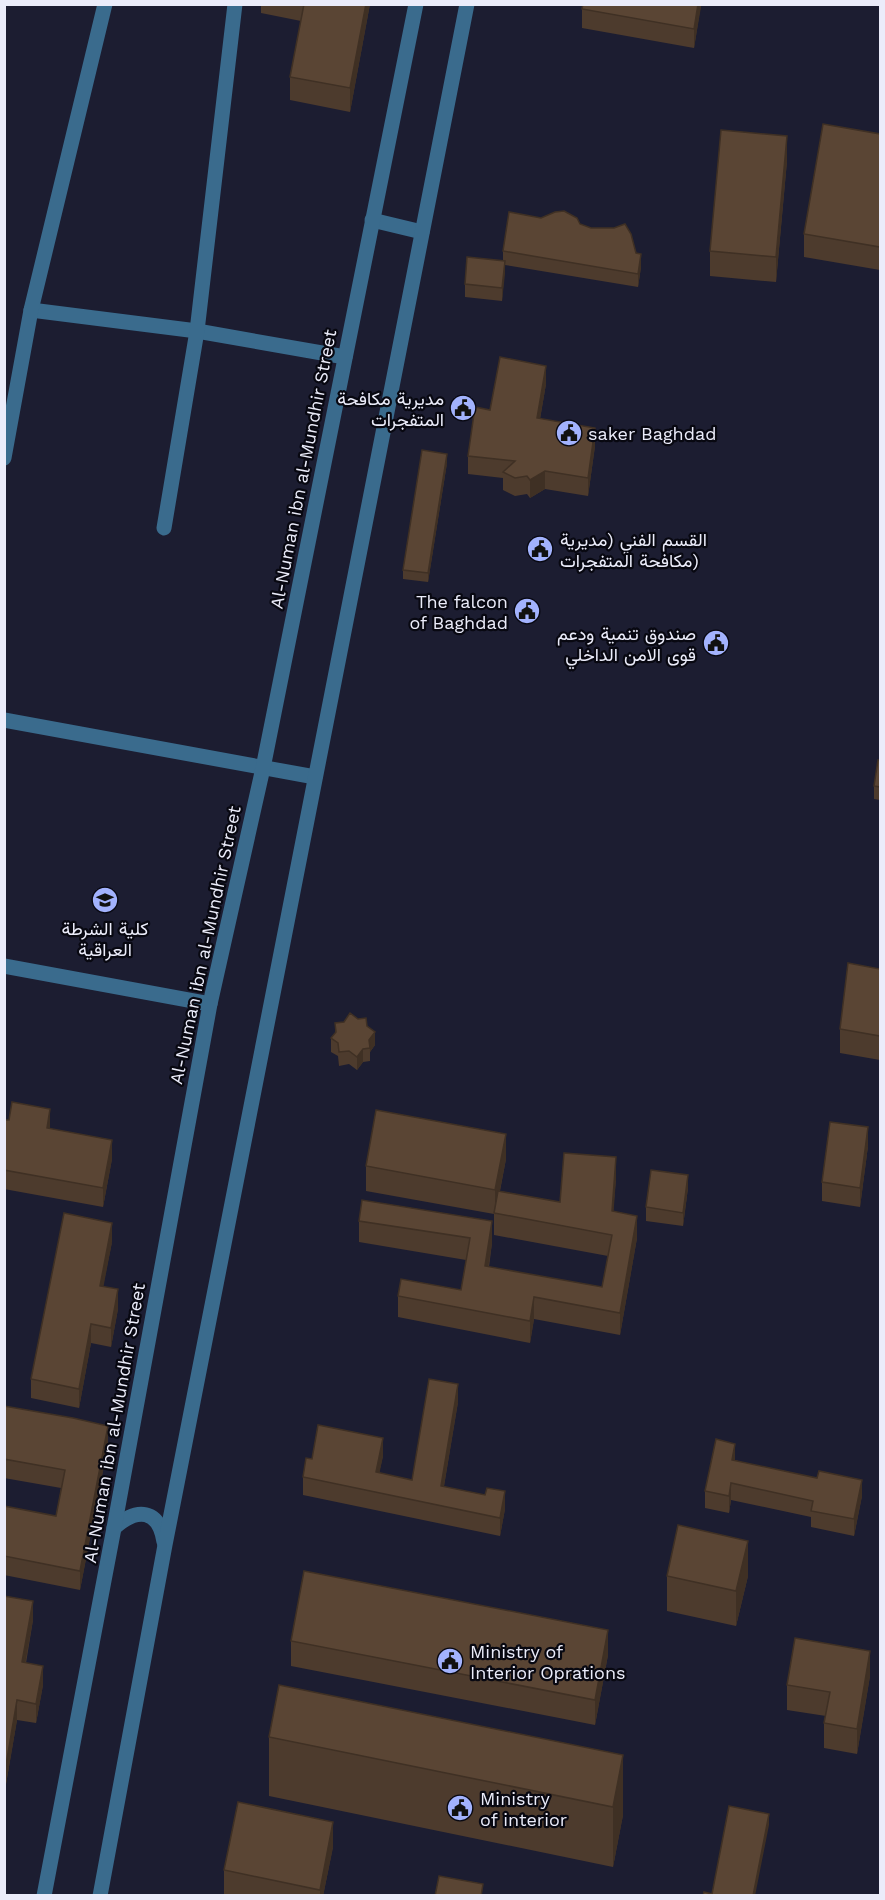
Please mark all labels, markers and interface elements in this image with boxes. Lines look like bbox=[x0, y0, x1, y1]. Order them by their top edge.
street label: Al-Numan ibn al-Mundhir Street bbox=[266, 327, 340, 610]
place label: مديرية مكافحة المتفجرات bbox=[337, 388, 444, 431]
public building icon: مديرية مكافحة المتفجرات bbox=[448, 393, 478, 423]
public building icon: saker Baghdad bbox=[554, 418, 584, 448]
place label: saker Baghdad bbox=[588, 423, 716, 444]
place label: القسم الفني (مديرية مكافحة المتفجرات) bbox=[560, 529, 707, 572]
public building icon: القسم الفني (مديرية مكافحة المتفجرات) bbox=[525, 534, 555, 564]
place label: The falcon of Baghdad bbox=[409, 591, 508, 633]
public building icon: The falcon of Baghdad bbox=[512, 596, 542, 626]
place label: صندوق تنمية ودعم قوى الامن الداخلي bbox=[557, 623, 696, 670]
public building icon: صندوق تنمية ودعم قوى الامن الداخلي bbox=[701, 628, 731, 658]
street label: Al-Numan ibn al-Mundhir Street bbox=[165, 803, 245, 1086]
school or university icon: كلية الشرطة العراقية bbox=[90, 885, 120, 915]
place label: كلية الشرطة العراقية bbox=[62, 918, 148, 961]
street label: Al-Numan ibn al-Mundhir Street bbox=[79, 1281, 149, 1565]
place label: Ministry of Interior Oprations bbox=[470, 1641, 626, 1683]
public building icon: Ministry of Interior Oprations bbox=[435, 1646, 465, 1676]
place label: Ministry of interior bbox=[480, 1788, 567, 1830]
public building icon: Ministry of interior bbox=[445, 1793, 475, 1823]

